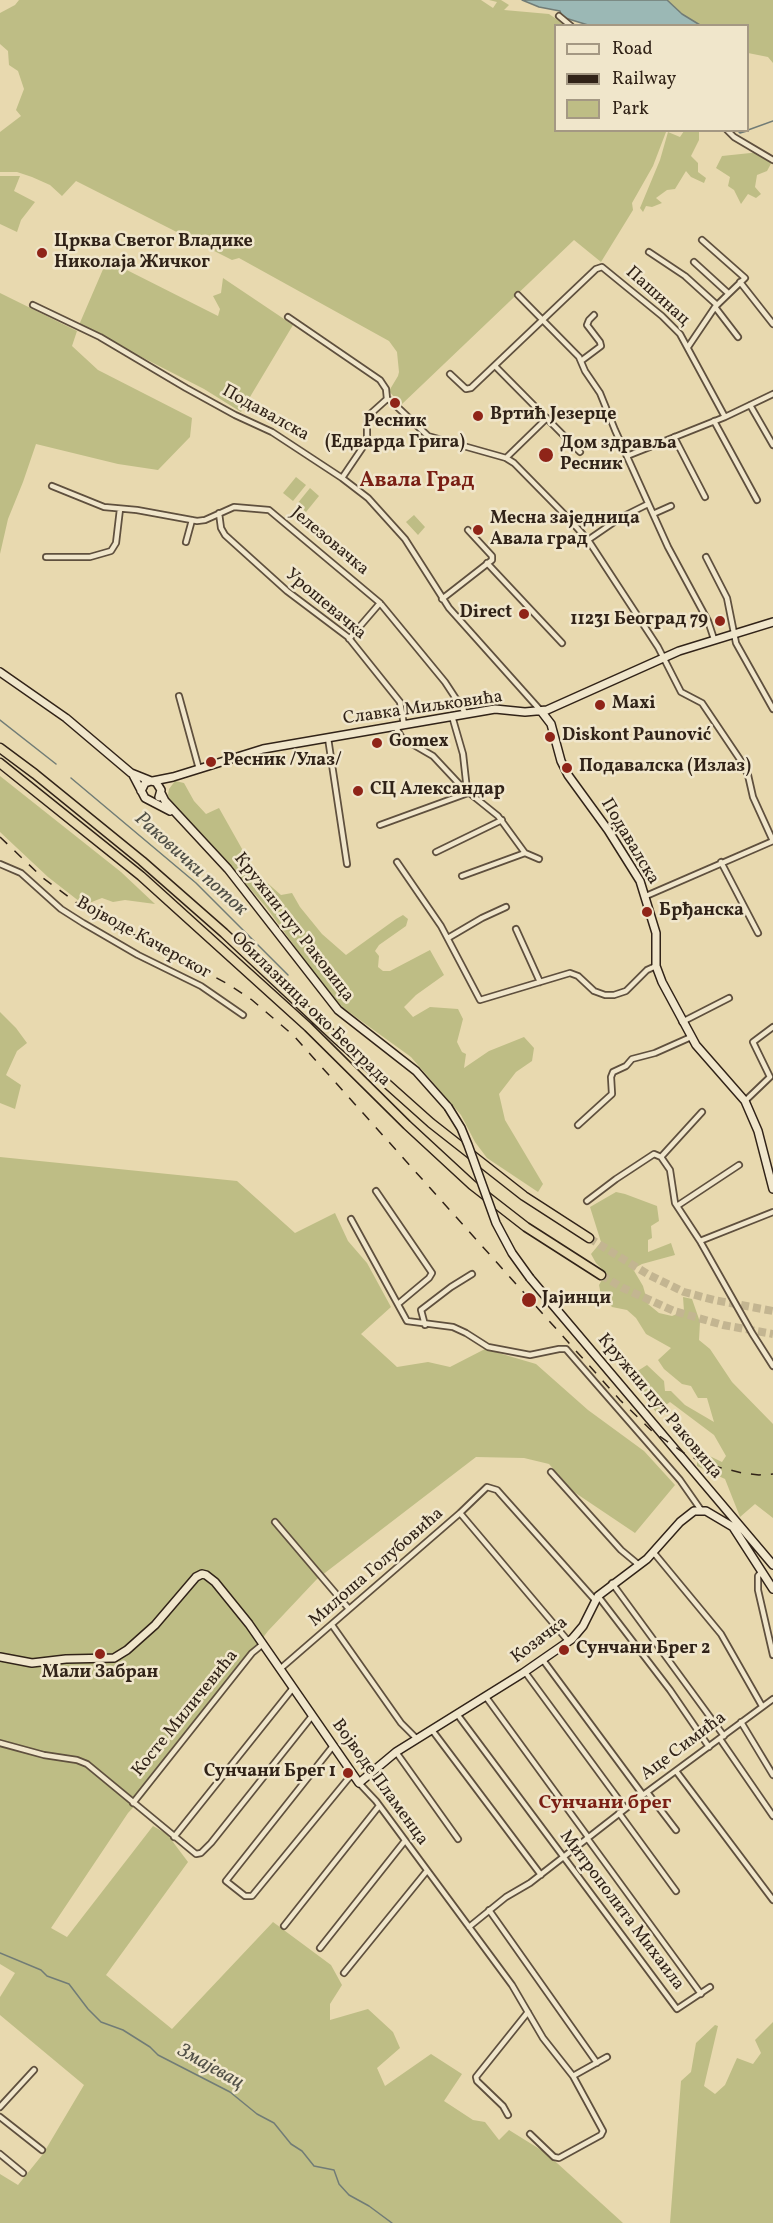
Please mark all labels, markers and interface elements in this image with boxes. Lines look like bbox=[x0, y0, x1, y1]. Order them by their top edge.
legend bbox=[554, 24, 749, 132]
text: Road bbox=[612, 37, 653, 62]
text: Railway bbox=[612, 67, 676, 92]
text: Park bbox=[612, 97, 649, 122]
place label: Црква Светог Владике Николаја Жичког bbox=[54, 232, 253, 274]
marker: Црква Светог Владике Николаја Жичког bbox=[35, 246, 49, 260]
street label: Пашинац bbox=[620, 262, 694, 332]
street label: Подавалска bbox=[218, 381, 312, 447]
marker: Ресник (Едварда Грига) bbox=[388, 396, 402, 410]
place label: Вртић Језерце bbox=[490, 405, 616, 427]
marker: Вртић Језерце bbox=[471, 409, 485, 423]
place label: Ресник (Едварда Грига) bbox=[325, 412, 465, 454]
place label: Дом здравља Ресник bbox=[560, 434, 677, 476]
marker: Дом здравља Ресник bbox=[537, 446, 555, 464]
district label: Авала Град bbox=[360, 469, 474, 495]
street label: Јелезовачка bbox=[285, 503, 373, 581]
place label: Месна заједница Авала град bbox=[490, 509, 640, 552]
marker: Месна заједница Авала град bbox=[471, 523, 485, 537]
street label: Урошевачка bbox=[280, 565, 370, 645]
place label: Direct bbox=[460, 603, 512, 625]
marker: Direct bbox=[517, 607, 531, 621]
place label: 11231 Београд 79 bbox=[570, 610, 708, 632]
marker: 11231 Београд 79 bbox=[713, 614, 727, 628]
street label: Славка Миљковића bbox=[342, 687, 504, 731]
place label: Maxi bbox=[612, 694, 656, 716]
marker: Maxi bbox=[593, 698, 607, 712]
place label: Diskont Paunović bbox=[562, 726, 711, 748]
marker: Diskont Paunović bbox=[543, 730, 557, 744]
place label: Gomex bbox=[389, 732, 449, 754]
marker: Gomex bbox=[370, 736, 384, 750]
place label: Ресник /Улаз/ bbox=[223, 751, 342, 773]
marker: Ресник /Улаз/ bbox=[204, 755, 218, 769]
place label: Подавалска (Излаз) bbox=[579, 757, 751, 779]
marker: Подавалска (Излаз) bbox=[560, 761, 574, 775]
place label: СЦ Александар bbox=[370, 780, 505, 802]
marker: СЦ Александар bbox=[351, 784, 365, 798]
street label: Подавалска bbox=[595, 795, 663, 889]
water label: Раковички поток bbox=[129, 808, 251, 922]
street label: Кружни пут Раковица bbox=[228, 849, 358, 1007]
street label: Војводе Качерског bbox=[72, 893, 214, 985]
place label: Брђанска bbox=[659, 901, 744, 923]
marker: Брђанска bbox=[640, 905, 654, 919]
street label: Обилазница око Београда bbox=[226, 928, 394, 1092]
place label: Јајинци bbox=[542, 1289, 611, 1311]
marker: Јајинци bbox=[520, 1291, 538, 1309]
street label: Кружни пут Раковица bbox=[592, 1330, 726, 1484]
street label: Милоша Голубовића bbox=[305, 1504, 449, 1632]
street label: Козачка bbox=[507, 1613, 573, 1669]
place label: Сунчани Брег 2 bbox=[576, 1639, 710, 1661]
marker: Сунчани Брег 2 bbox=[557, 1643, 571, 1657]
street label: Косте Миличевића bbox=[128, 1646, 244, 1782]
marker: Мали Забран bbox=[93, 1647, 107, 1661]
place label: Мали Забран bbox=[42, 1663, 158, 1685]
street label: Аце Симића bbox=[637, 1708, 731, 1786]
street label: Војводе Пламенца bbox=[326, 1716, 432, 1850]
place label: Сунчани Брег 1 bbox=[204, 1762, 336, 1784]
marker: Сунчани Брег 1 bbox=[341, 1766, 355, 1780]
district label: Сунчани брег bbox=[539, 1792, 671, 1816]
street label: Митрополита Михаила bbox=[554, 1827, 688, 1995]
water label: Змајевац bbox=[173, 2040, 247, 2096]

